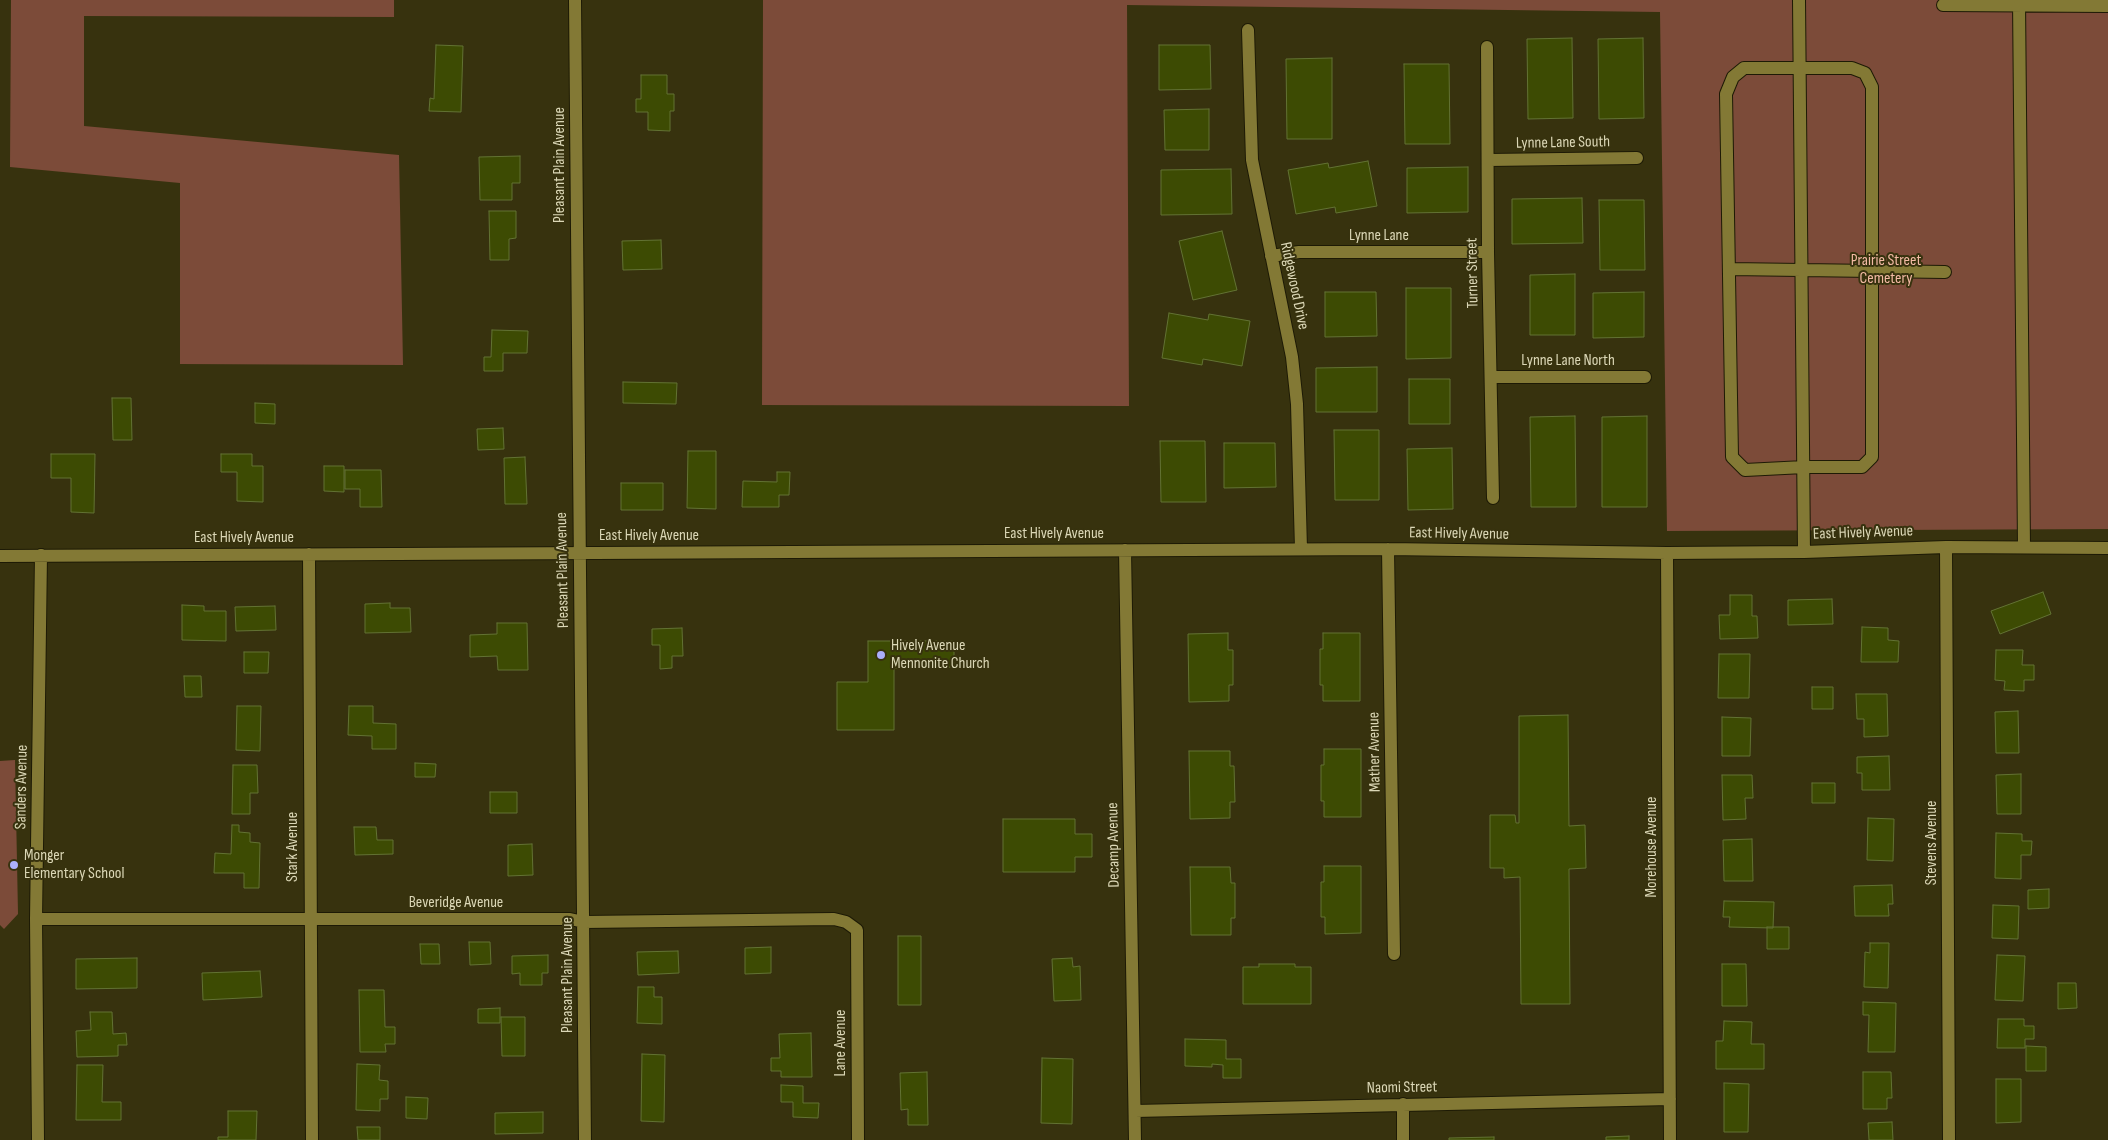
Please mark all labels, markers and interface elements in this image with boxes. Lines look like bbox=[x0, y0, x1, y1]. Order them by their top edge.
street label: Pleasant Plain Avenue bbox=[550, 107, 570, 223]
street label: Lynne Lane South bbox=[1516, 133, 1610, 153]
street label: Lynne Lane bbox=[1349, 226, 1409, 246]
street label: Turner Street bbox=[1463, 237, 1483, 309]
street label: Ridgewood Drive bbox=[1275, 240, 1313, 332]
park label: Prairie Street Cemetery bbox=[1851, 251, 1921, 289]
street label: Lynne Lane North bbox=[1521, 351, 1615, 371]
street label: Pleasant Plain Avenue bbox=[552, 512, 574, 628]
street label: East Hively Avenue bbox=[1813, 522, 1913, 544]
street label: East Hively Avenue bbox=[1004, 524, 1104, 544]
street label: East Hively Avenue bbox=[1409, 524, 1509, 544]
street label: East Hively Avenue bbox=[599, 526, 699, 546]
street label: East Hively Avenue bbox=[194, 528, 294, 548]
place label: Hively Avenue Mennonite Church bbox=[891, 636, 990, 674]
marker: Hively Avenue Mennonite Church bbox=[875, 649, 887, 661]
street label: Mather Avenue bbox=[1365, 712, 1385, 792]
street label: Sanders Avenue bbox=[12, 744, 32, 830]
street label: Morehouse Avenue bbox=[1642, 797, 1662, 897]
street label: Stevens Avenue bbox=[1922, 801, 1942, 885]
street label: Decamp Avenue bbox=[1104, 802, 1124, 888]
street label: Stark Avenue bbox=[283, 812, 303, 882]
place label: Monger Elementary School bbox=[24, 846, 124, 884]
marker: Monger Elementary School bbox=[8, 859, 20, 871]
street label: Beveridge Avenue bbox=[409, 893, 503, 913]
street label: Pleasant Plain Avenue bbox=[558, 917, 578, 1033]
street label: Lane Avenue bbox=[831, 1009, 851, 1077]
street label: Naomi Street bbox=[1367, 1078, 1437, 1098]

